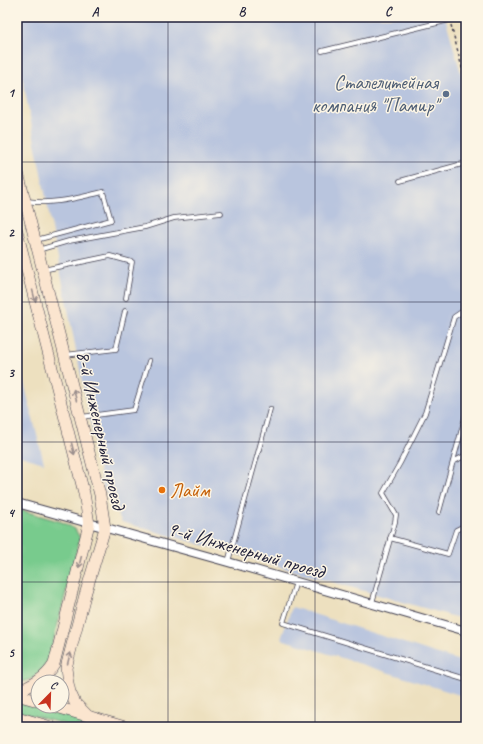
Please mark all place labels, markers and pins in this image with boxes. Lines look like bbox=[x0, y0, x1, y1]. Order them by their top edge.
place label: Сталелитейная компания "Памир" bbox=[312, 70, 442, 118]
marker: Сталелитейная компания "Памир" bbox=[441, 89, 451, 99]
place label: Лайм bbox=[170, 478, 211, 503]
marker: Лайм bbox=[157, 485, 167, 495]

